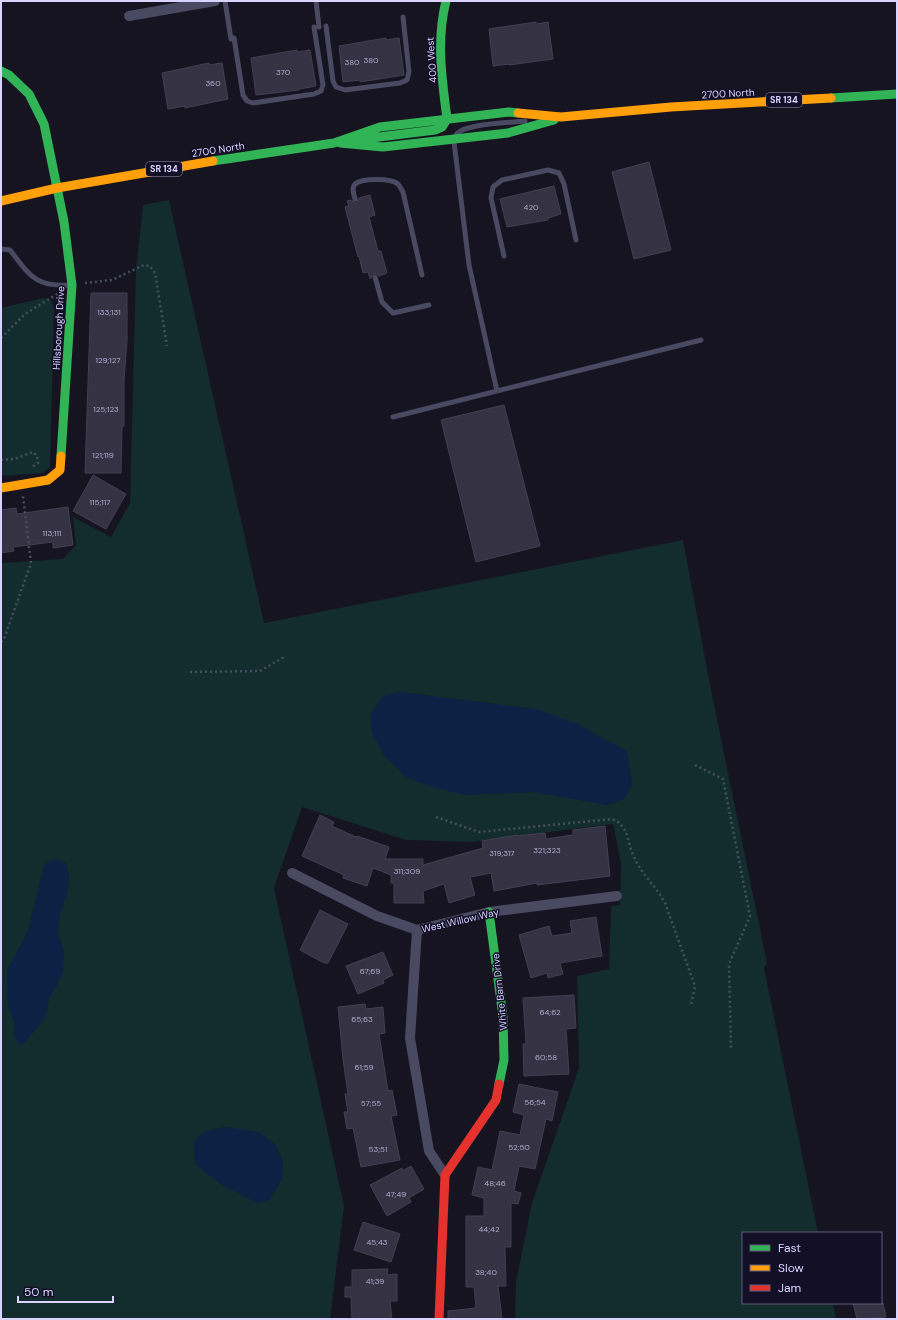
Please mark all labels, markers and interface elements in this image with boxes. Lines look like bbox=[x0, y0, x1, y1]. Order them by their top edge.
street label: 400 West bbox=[423, 37, 440, 83]
house number: 380 bbox=[363, 55, 379, 65]
house number: 380 bbox=[344, 57, 360, 67]
house number: 370 bbox=[276, 67, 291, 77]
house number: 360 bbox=[205, 78, 221, 88]
street label: 2700 North bbox=[701, 86, 755, 101]
road number: SR 134 bbox=[766, 93, 802, 107]
street label: 2700 North bbox=[191, 139, 246, 160]
road number: SR 134 bbox=[146, 162, 182, 176]
house number: 420 bbox=[524, 202, 539, 212]
street label: Hillsborough Drive bbox=[50, 286, 67, 370]
house number: 133;131 bbox=[97, 307, 121, 317]
house number: 129;127 bbox=[95, 355, 121, 365]
house number: 125;123 bbox=[93, 404, 119, 414]
house number: 121;119 bbox=[92, 450, 114, 460]
house number: 115;117 bbox=[90, 497, 110, 507]
house number: 113;111 bbox=[42, 528, 62, 538]
house number: 321;323 bbox=[533, 845, 561, 855]
house number: 319;317 bbox=[489, 848, 515, 858]
house number: 311;309 bbox=[394, 866, 420, 876]
street label: West Willow Way bbox=[420, 905, 500, 936]
street label: White Barn Drive bbox=[489, 953, 510, 1031]
house number: 67;69 bbox=[360, 966, 380, 976]
house number: 64;62 bbox=[539, 1007, 561, 1017]
house number: 65;63 bbox=[351, 1014, 373, 1024]
house number: 60;58 bbox=[535, 1052, 557, 1062]
house number: 61;59 bbox=[354, 1062, 374, 1072]
house number: 56;54 bbox=[524, 1097, 546, 1107]
house number: 57;55 bbox=[361, 1098, 381, 1108]
house number: 52;50 bbox=[508, 1142, 530, 1152]
house number: 53;51 bbox=[369, 1144, 387, 1154]
house number: 48;46 bbox=[484, 1178, 506, 1188]
house number: 47;49 bbox=[386, 1189, 406, 1199]
house number: 44;42 bbox=[479, 1224, 500, 1234]
legend bbox=[742, 1232, 882, 1304]
house number: 45;43 bbox=[366, 1237, 388, 1247]
text: Fast bbox=[778, 1240, 801, 1256]
text: Slow bbox=[778, 1260, 804, 1276]
house number: 38;40 bbox=[475, 1267, 497, 1277]
house number: 41;39 bbox=[366, 1276, 384, 1286]
scale bar bbox=[18, 1278, 113, 1304]
text: Jam bbox=[778, 1280, 801, 1296]
text: 50 m bbox=[24, 1284, 53, 1300]

